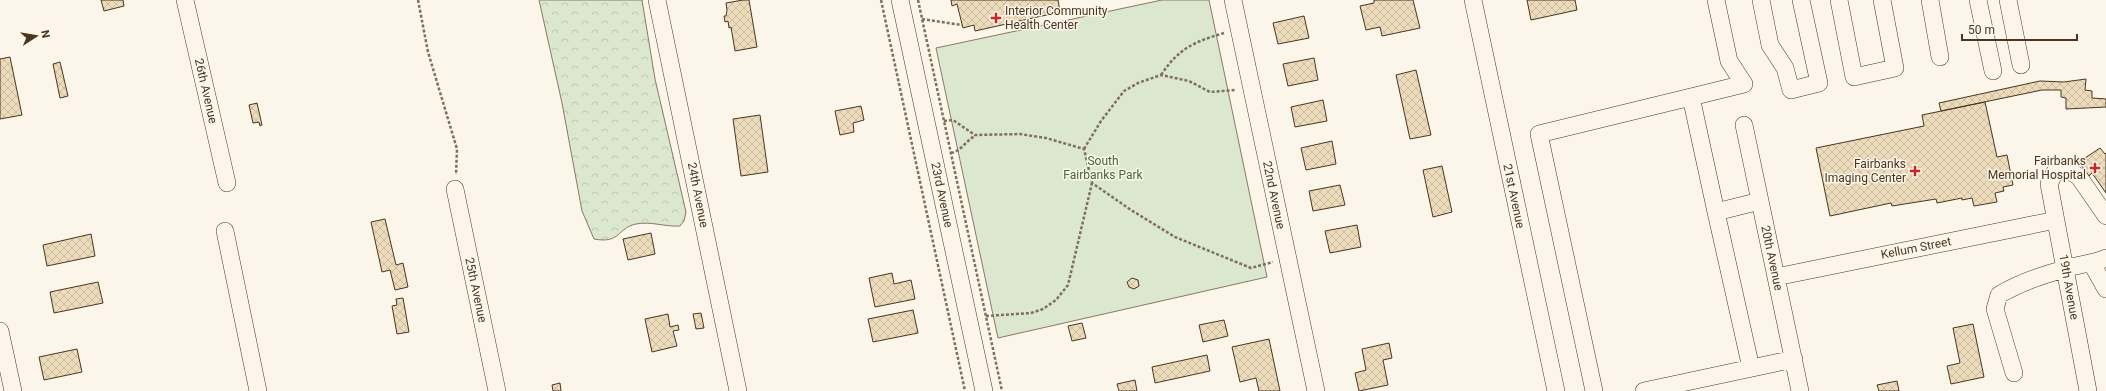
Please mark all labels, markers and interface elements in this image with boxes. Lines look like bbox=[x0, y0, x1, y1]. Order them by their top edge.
place label: Interior Community Health Center bbox=[1005, 4, 1108, 32]
marker: Interior Community Health Center bbox=[990, 12, 1002, 24]
north arrow bbox=[16, 16, 56, 56]
scale bar bbox=[1962, 16, 2077, 42]
text: 50 m bbox=[1968, 23, 1995, 37]
text: N bbox=[38, 29, 53, 39]
street label: 26th Avenue bbox=[192, 57, 220, 125]
park label: South Fairbanks Park bbox=[1063, 154, 1144, 182]
place label: Fairbanks Memorial Hospital bbox=[1988, 154, 2086, 182]
place label: Fairbanks Imaging Center bbox=[1825, 157, 1906, 185]
street label: 22nd Avenue bbox=[1260, 160, 1288, 230]
street label: 24th Avenue bbox=[685, 161, 711, 229]
street label: 23rd Avenue bbox=[928, 161, 956, 229]
street label: 21st Avenue bbox=[1500, 162, 1528, 230]
marker: Fairbanks Memorial Hospital bbox=[2089, 162, 2101, 174]
marker: Fairbanks Imaging Center bbox=[1909, 165, 1921, 177]
street label: 20th Avenue bbox=[1758, 224, 1786, 292]
street label: Kellum Street bbox=[1880, 234, 1952, 262]
street label: 19th Avenue bbox=[2056, 253, 2082, 321]
street label: 25th Avenue bbox=[462, 256, 490, 324]

